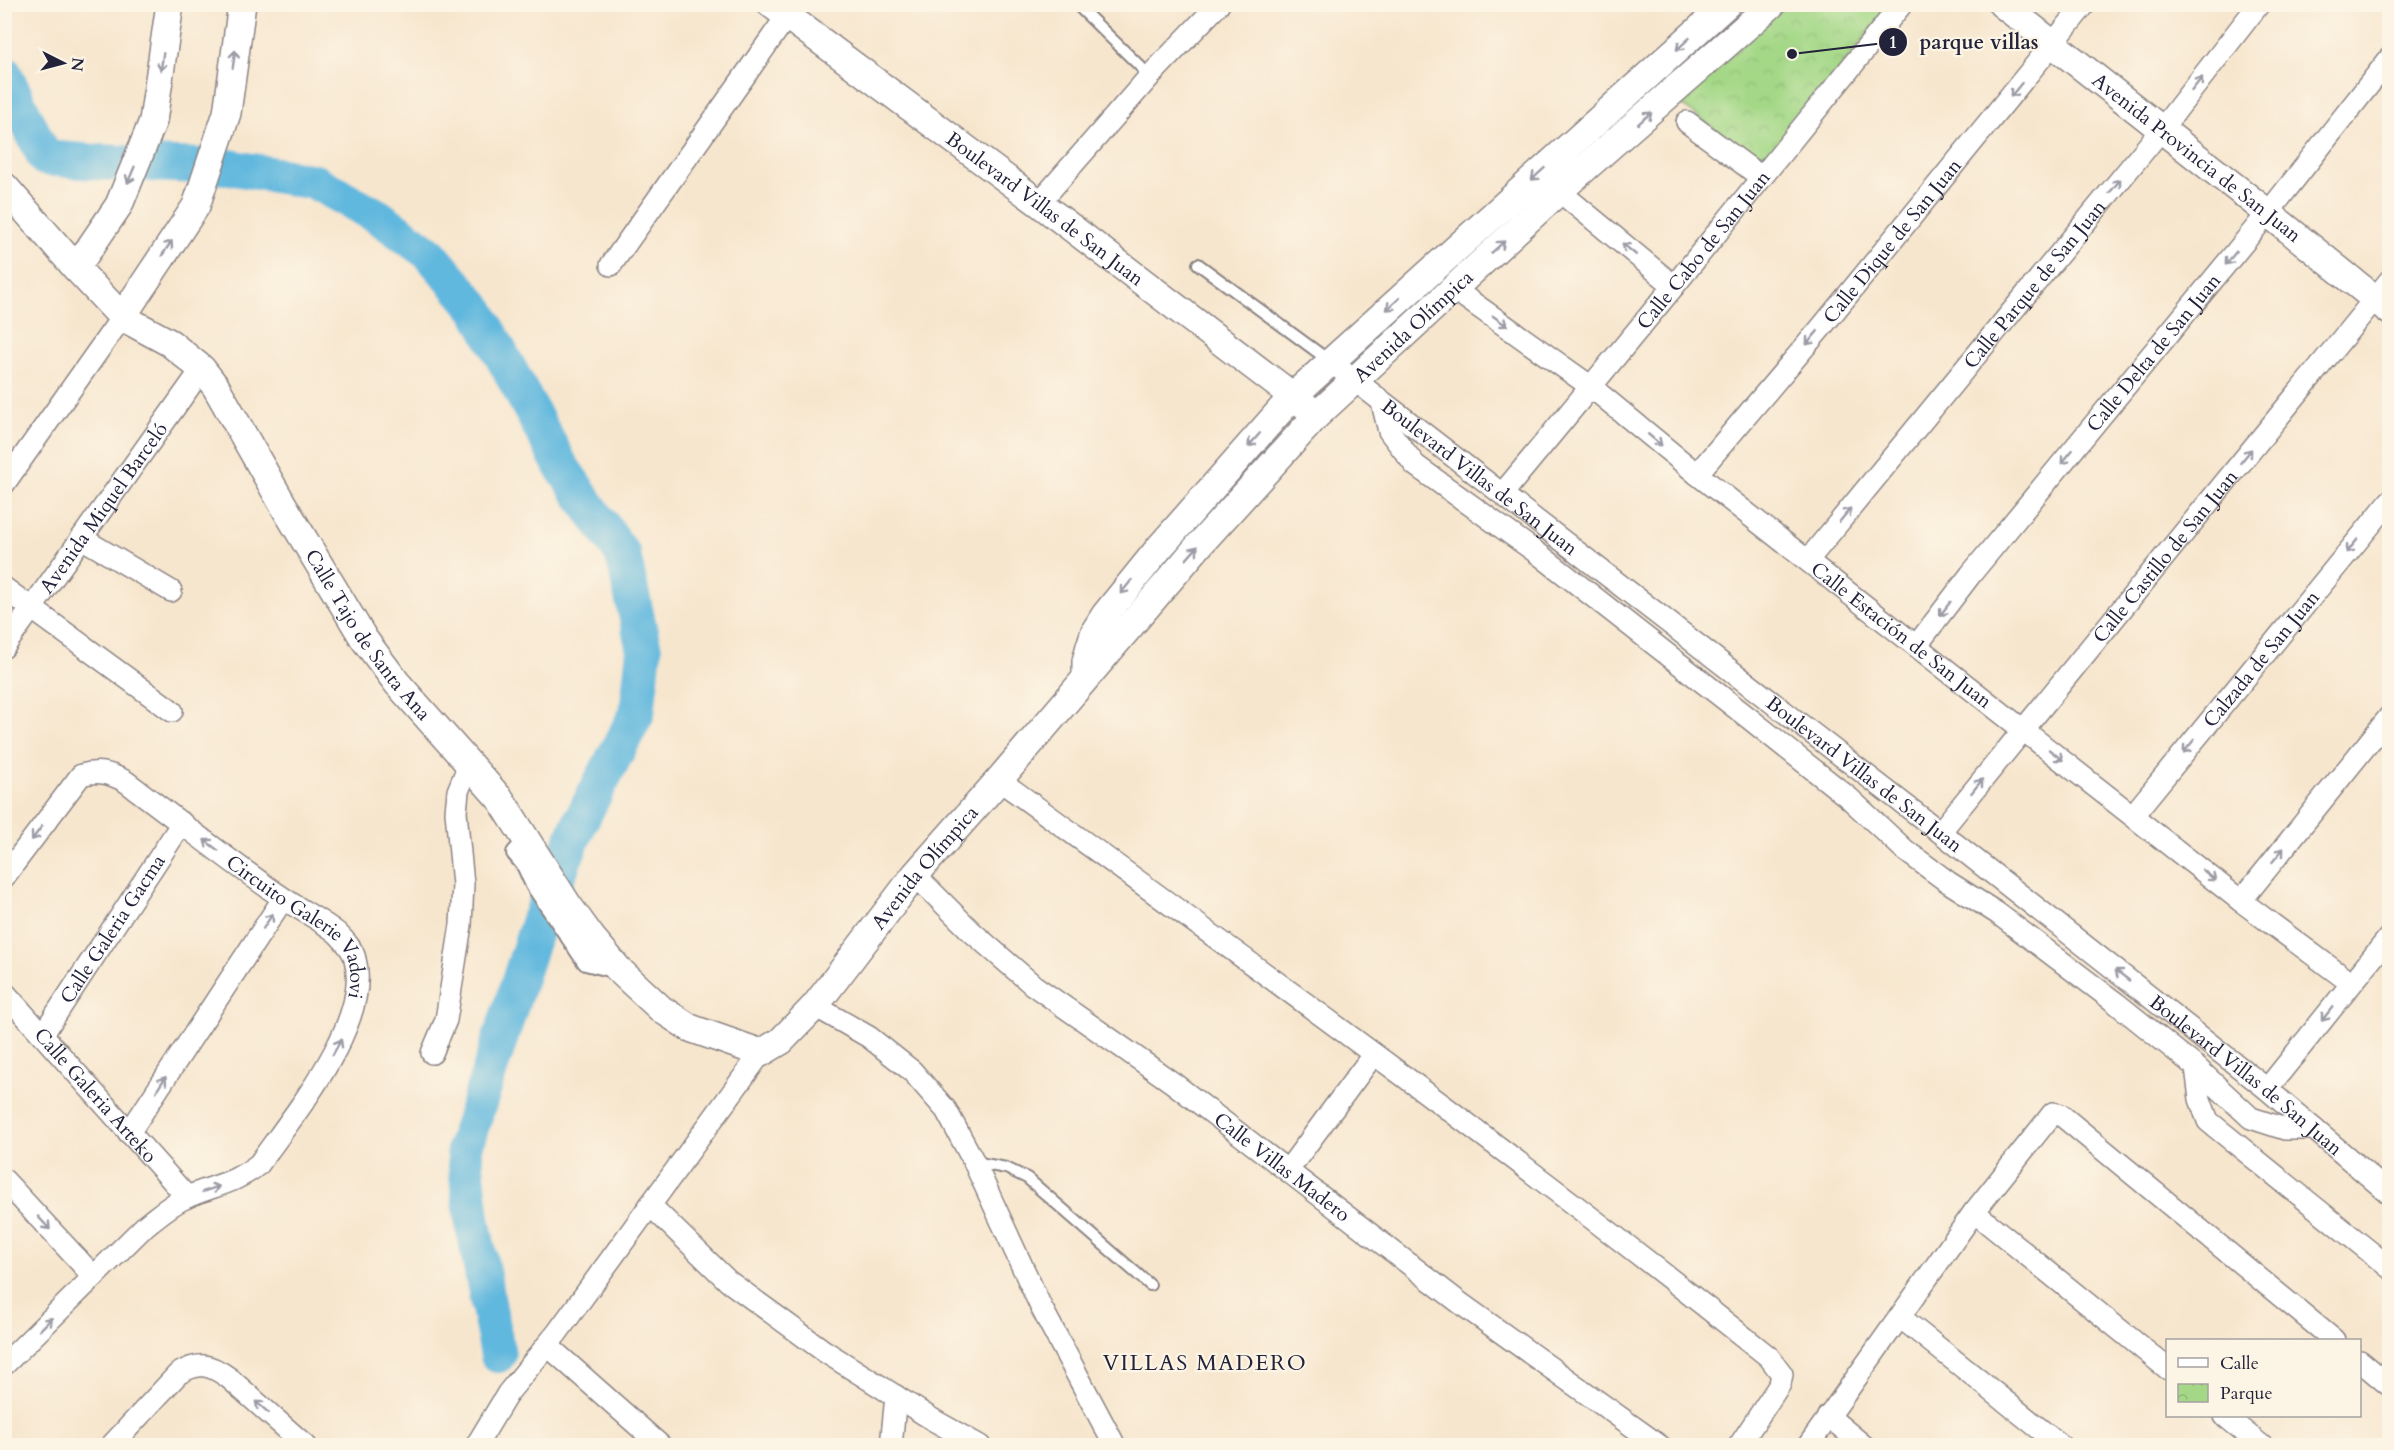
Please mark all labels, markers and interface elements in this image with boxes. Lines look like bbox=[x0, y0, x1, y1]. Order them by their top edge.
callout: parque villas bbox=[1878, 22, 2051, 61]
text: parque villas bbox=[1919, 28, 2039, 57]
text: 1 bbox=[1888, 30, 1898, 55]
north arrow bbox=[33, 33, 93, 93]
one-way arrow bbox=[1676, 37, 1691, 51]
one-way arrow bbox=[229, 49, 240, 69]
one-way arrow bbox=[156, 52, 167, 72]
text: N bbox=[65, 56, 89, 73]
street label: Avenida Provincia de San Juan bbox=[2087, 66, 2308, 249]
one-way arrow bbox=[2191, 76, 2204, 92]
one-way arrow bbox=[2010, 82, 2023, 98]
one-way arrow bbox=[1637, 111, 1652, 125]
street label: Boulevard Villas de San Juan bbox=[941, 125, 1150, 292]
street label: Calle Dique de San Juan bbox=[1817, 152, 1968, 329]
street label: Calle Cabo de San Juan bbox=[1630, 164, 1776, 335]
one-way arrow bbox=[125, 166, 136, 184]
one-way arrow bbox=[1531, 167, 1546, 181]
one-way arrow bbox=[2109, 178, 2122, 194]
street label: Calle Parque de San Juan bbox=[1957, 194, 2112, 374]
one-way arrow bbox=[1490, 240, 1505, 254]
one-way arrow bbox=[161, 241, 173, 257]
one-way arrow bbox=[1621, 242, 1637, 255]
one-way arrow bbox=[2224, 250, 2237, 266]
street label: Avenida Olímpica bbox=[1347, 264, 1479, 388]
street label: Calle Delta de San Juan bbox=[2080, 267, 2227, 437]
one-way arrow bbox=[1386, 297, 1401, 311]
one-way arrow bbox=[1492, 315, 1508, 327]
one-way arrow bbox=[1805, 330, 1819, 345]
street label: Boulevard Villas de San Juan bbox=[1376, 392, 1584, 562]
street label: Avenida Miquel Barceló bbox=[33, 416, 174, 599]
one-way arrow bbox=[1247, 432, 1261, 447]
one-way arrow bbox=[1647, 433, 1663, 446]
one-way arrow bbox=[2240, 448, 2253, 464]
one-way arrow bbox=[2060, 449, 2073, 465]
street label: Calle Castillo de San Juan bbox=[2086, 463, 2244, 648]
one-way arrow bbox=[1838, 508, 1852, 523]
one-way arrow bbox=[2345, 538, 2359, 553]
street label: Calle Tajo de Santa Ana bbox=[299, 544, 438, 726]
one-way arrow bbox=[1185, 546, 1199, 561]
street label: Calle Estación de San Juan bbox=[1806, 555, 1998, 715]
one-way arrow bbox=[1120, 579, 1133, 595]
street label: Calzada de San Juan bbox=[2197, 584, 2326, 733]
one-way arrow bbox=[1938, 601, 1951, 617]
street label: Boulevard Villas de San Juan bbox=[1761, 689, 1969, 859]
one-way arrow bbox=[2183, 738, 2196, 754]
one-way arrow bbox=[2048, 748, 2064, 761]
one-way arrow bbox=[1970, 779, 1984, 794]
street label: Avenida Olímpica bbox=[865, 799, 984, 935]
one-way arrow bbox=[31, 825, 43, 841]
one-way arrow bbox=[203, 839, 219, 851]
one-way arrow bbox=[2271, 847, 2284, 863]
street label: Circuito Galerie Vadovi bbox=[221, 848, 371, 1002]
street label: Calle Galeria Gacma bbox=[53, 849, 171, 1009]
one-way arrow bbox=[2201, 869, 2217, 882]
one-way arrow bbox=[262, 914, 274, 930]
one-way arrow bbox=[2115, 968, 2131, 981]
street label: Boulevard Villas de San Juan bbox=[2144, 988, 2349, 1162]
one-way arrow bbox=[2320, 1006, 2333, 1022]
street label: Calle Galeria Arteko bbox=[28, 1022, 164, 1169]
one-way arrow bbox=[331, 1039, 343, 1056]
one-way arrow bbox=[155, 1077, 167, 1093]
street label: Calle Villas Madero bbox=[1209, 1106, 1356, 1228]
one-way arrow bbox=[201, 1183, 220, 1194]
one-way arrow bbox=[37, 1215, 51, 1230]
one-way arrow bbox=[39, 1317, 54, 1331]
legend bbox=[2166, 1339, 2361, 1417]
district label: VILLAS MADERO bbox=[1103, 1348, 1307, 1378]
text: Calle bbox=[2220, 1351, 2259, 1376]
text: Parque bbox=[2220, 1381, 2273, 1406]
one-way arrow bbox=[255, 1400, 270, 1414]

